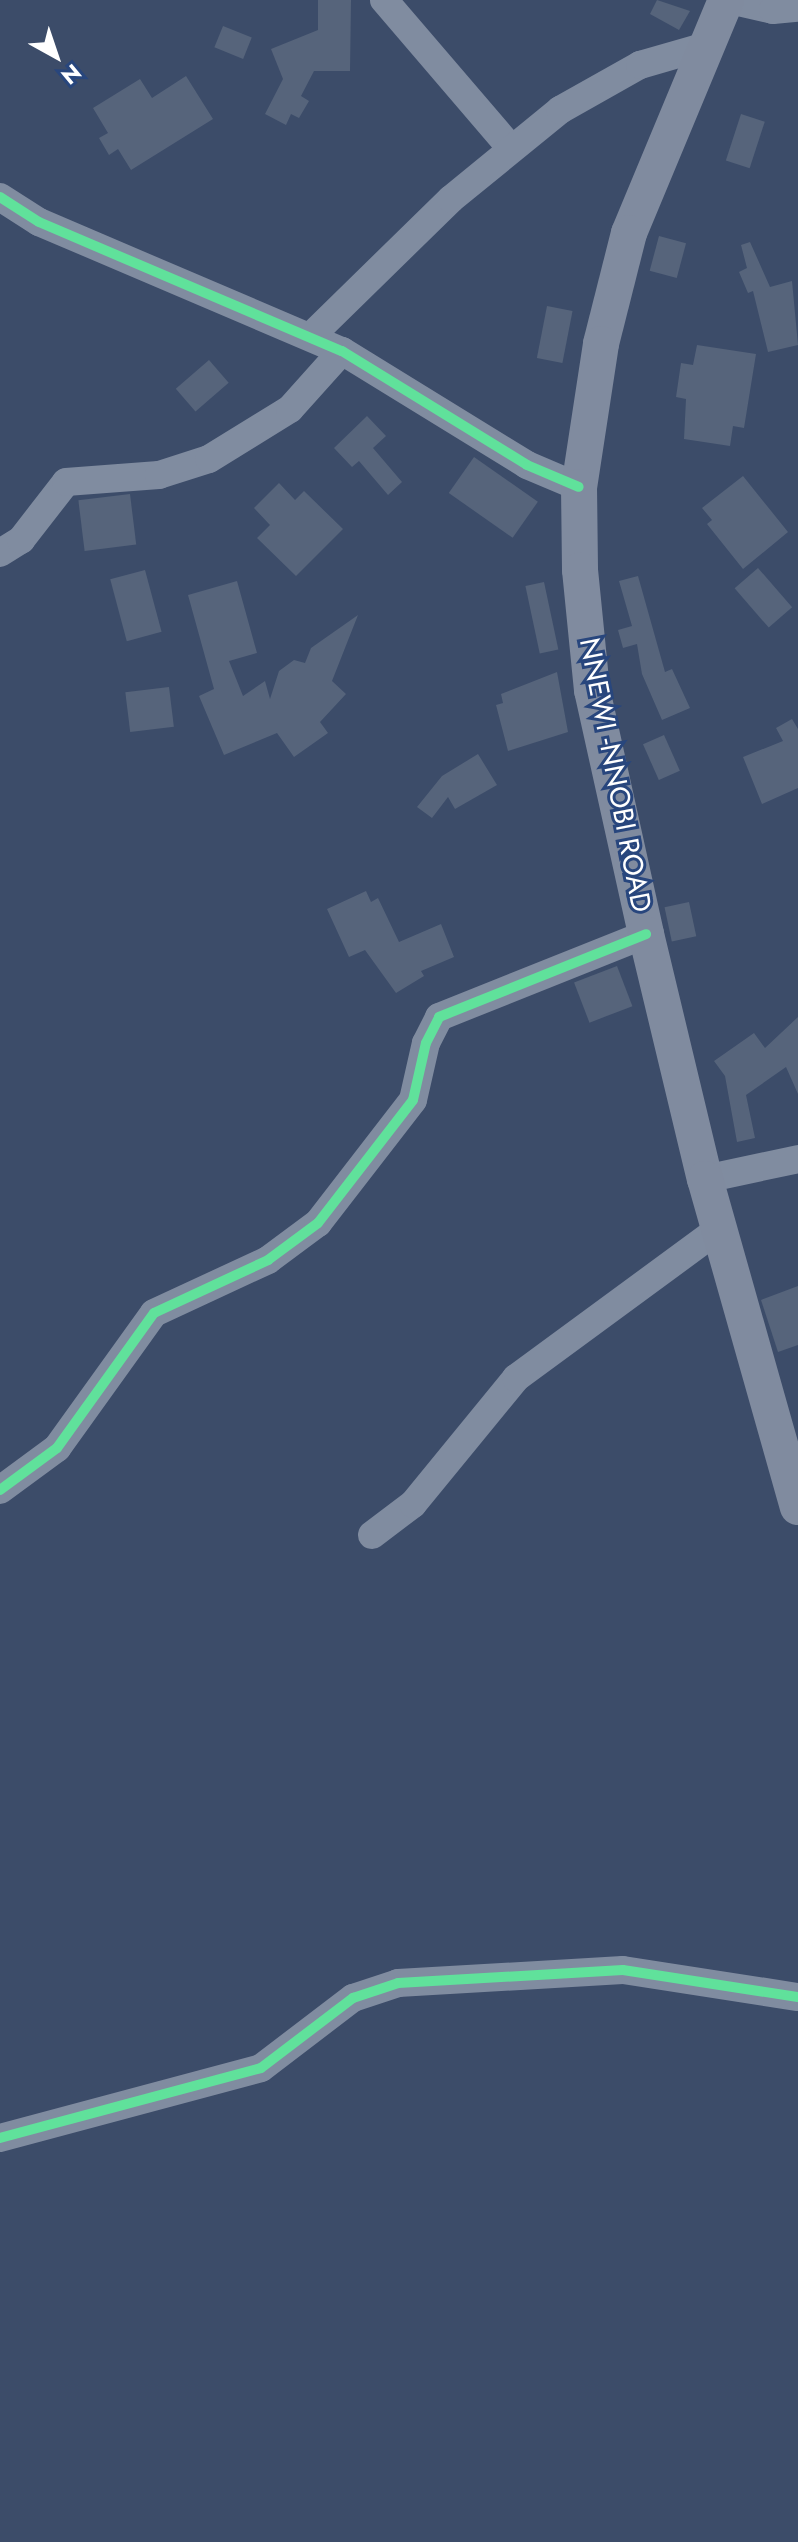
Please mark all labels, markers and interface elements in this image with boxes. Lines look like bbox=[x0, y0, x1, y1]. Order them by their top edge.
north arrow bbox=[16, 16, 96, 96]
text: N bbox=[54, 57, 88, 92]
street label: NNEWI -NNOBI ROAD bbox=[572, 635, 658, 915]

